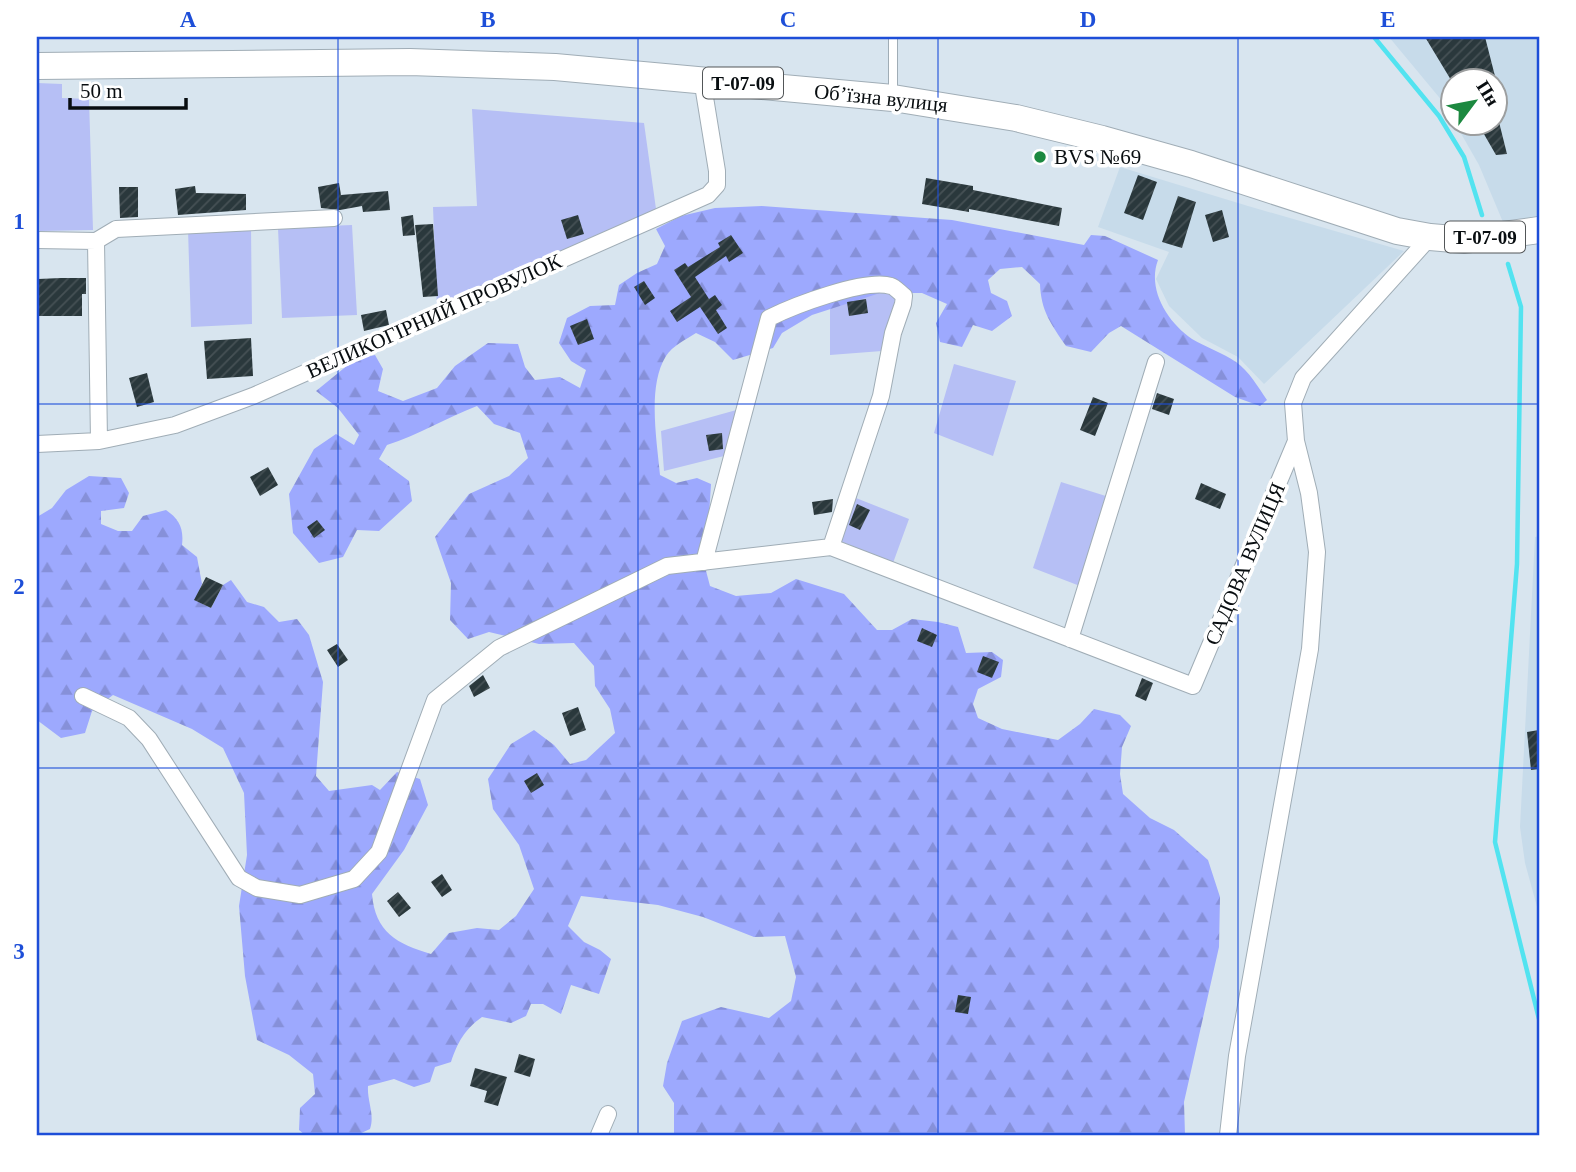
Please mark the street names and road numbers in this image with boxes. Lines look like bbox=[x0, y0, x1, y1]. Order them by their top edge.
road number: Т-07-09 bbox=[703, 68, 783, 99]
street label: Обʼїзна вулиця bbox=[813, 79, 949, 117]
road number: Т-07-09 bbox=[1445, 221, 1525, 252]
street label: ВЕЛИКОГІРНИЙ ПРОВУЛОК bbox=[303, 248, 566, 383]
street label: САДОВА ВУЛИЦЯ bbox=[1200, 479, 1290, 649]

